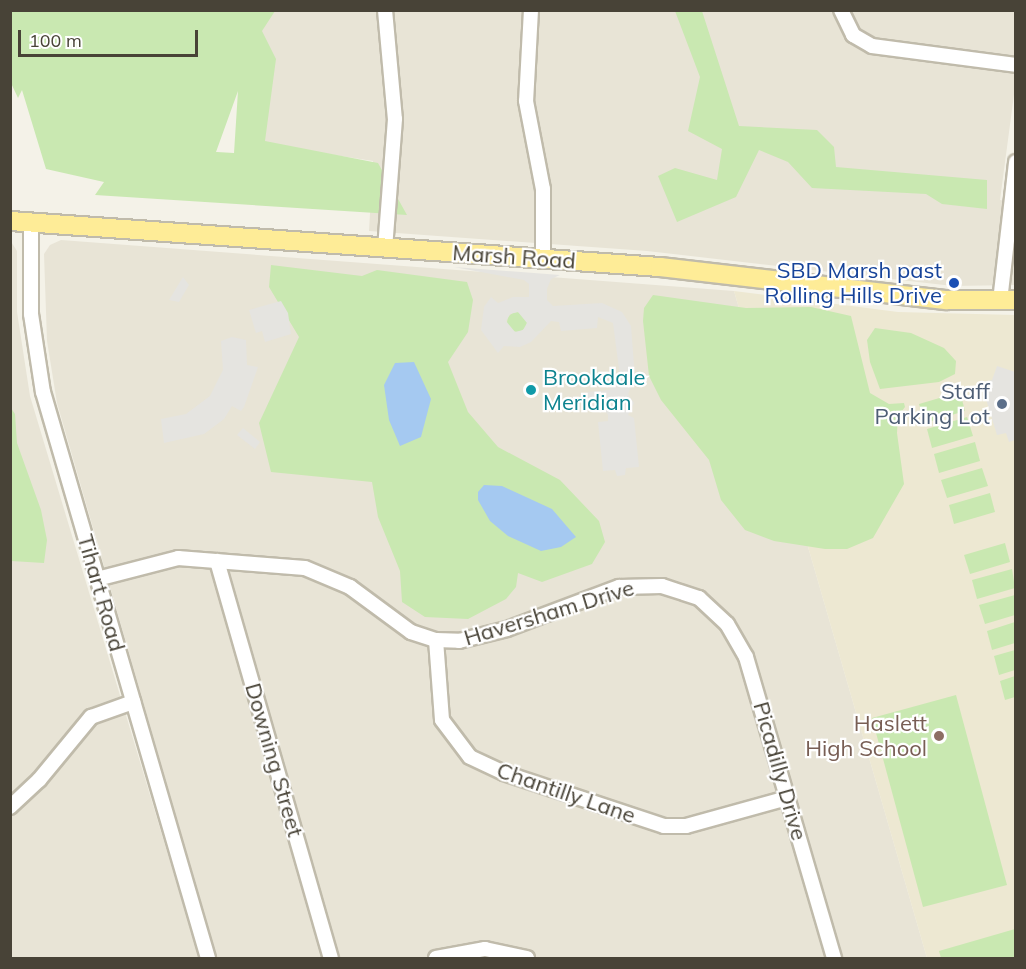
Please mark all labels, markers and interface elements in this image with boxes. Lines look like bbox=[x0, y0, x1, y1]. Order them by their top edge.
scale bar bbox=[21, 18, 201, 56]
text: 100 m bbox=[29, 29, 82, 52]
street label: Marsh Road bbox=[452, 240, 576, 274]
place label: SBD Marsh past Rolling Hills Drive bbox=[764, 257, 942, 308]
marker: SBD Marsh past Rolling Hills Drive bbox=[947, 276, 961, 290]
place label: Brookdale Meridian bbox=[543, 364, 646, 416]
place label: Staff Parking Lot bbox=[875, 378, 990, 430]
marker: Brookdale Meridian bbox=[524, 383, 538, 397]
marker: Staff Parking Lot bbox=[995, 397, 1009, 411]
street label: Tihart Road bbox=[72, 531, 130, 655]
street label: Haversham Drive bbox=[461, 575, 637, 651]
street label: Downing Street bbox=[239, 680, 309, 840]
street label: Picadilly Drive bbox=[748, 699, 812, 843]
place label: Haslett High School bbox=[805, 710, 927, 762]
marker: Haslett High School bbox=[932, 729, 946, 743]
street label: Chantilly Lane bbox=[493, 757, 639, 829]

